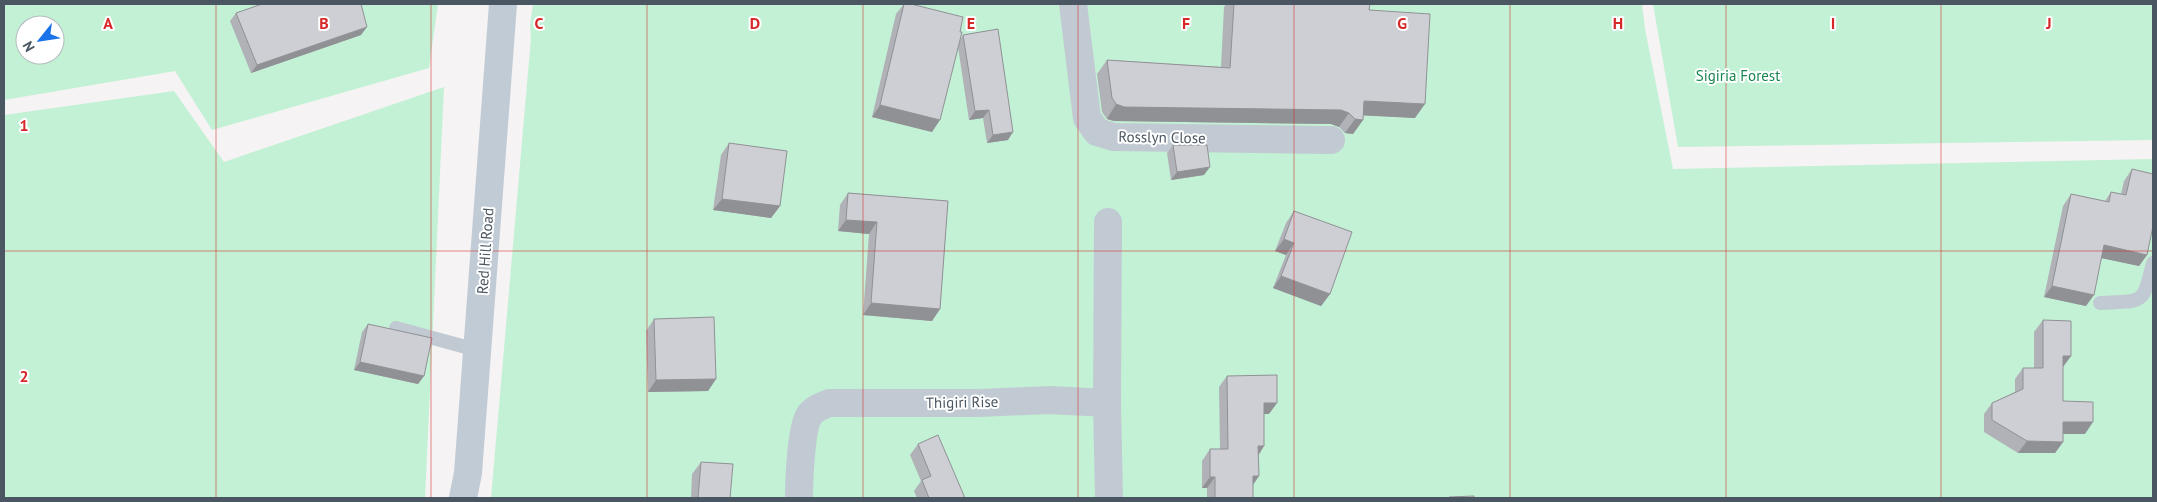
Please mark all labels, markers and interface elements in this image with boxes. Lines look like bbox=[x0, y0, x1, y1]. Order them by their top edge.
text: A bbox=[103, 13, 113, 33]
text: B bbox=[319, 13, 329, 33]
text: C bbox=[535, 13, 544, 33]
text: D bbox=[750, 13, 760, 33]
text: E bbox=[967, 13, 975, 33]
text: F bbox=[1182, 13, 1190, 33]
text: G bbox=[1397, 13, 1407, 33]
text: H bbox=[1613, 13, 1623, 33]
text: I bbox=[1831, 13, 1835, 33]
text: J bbox=[2045, 13, 2052, 33]
north arrow bbox=[15, 15, 65, 65]
text: N bbox=[19, 38, 39, 55]
park label: Sigiria Forest bbox=[1696, 66, 1780, 85]
text: 1 bbox=[19, 115, 29, 135]
street label: Rosslyn Close bbox=[1118, 127, 1206, 147]
street label: Red Hill Road bbox=[473, 207, 497, 295]
text: 2 bbox=[19, 366, 29, 386]
street label: Thigiri Rise bbox=[926, 392, 998, 412]

